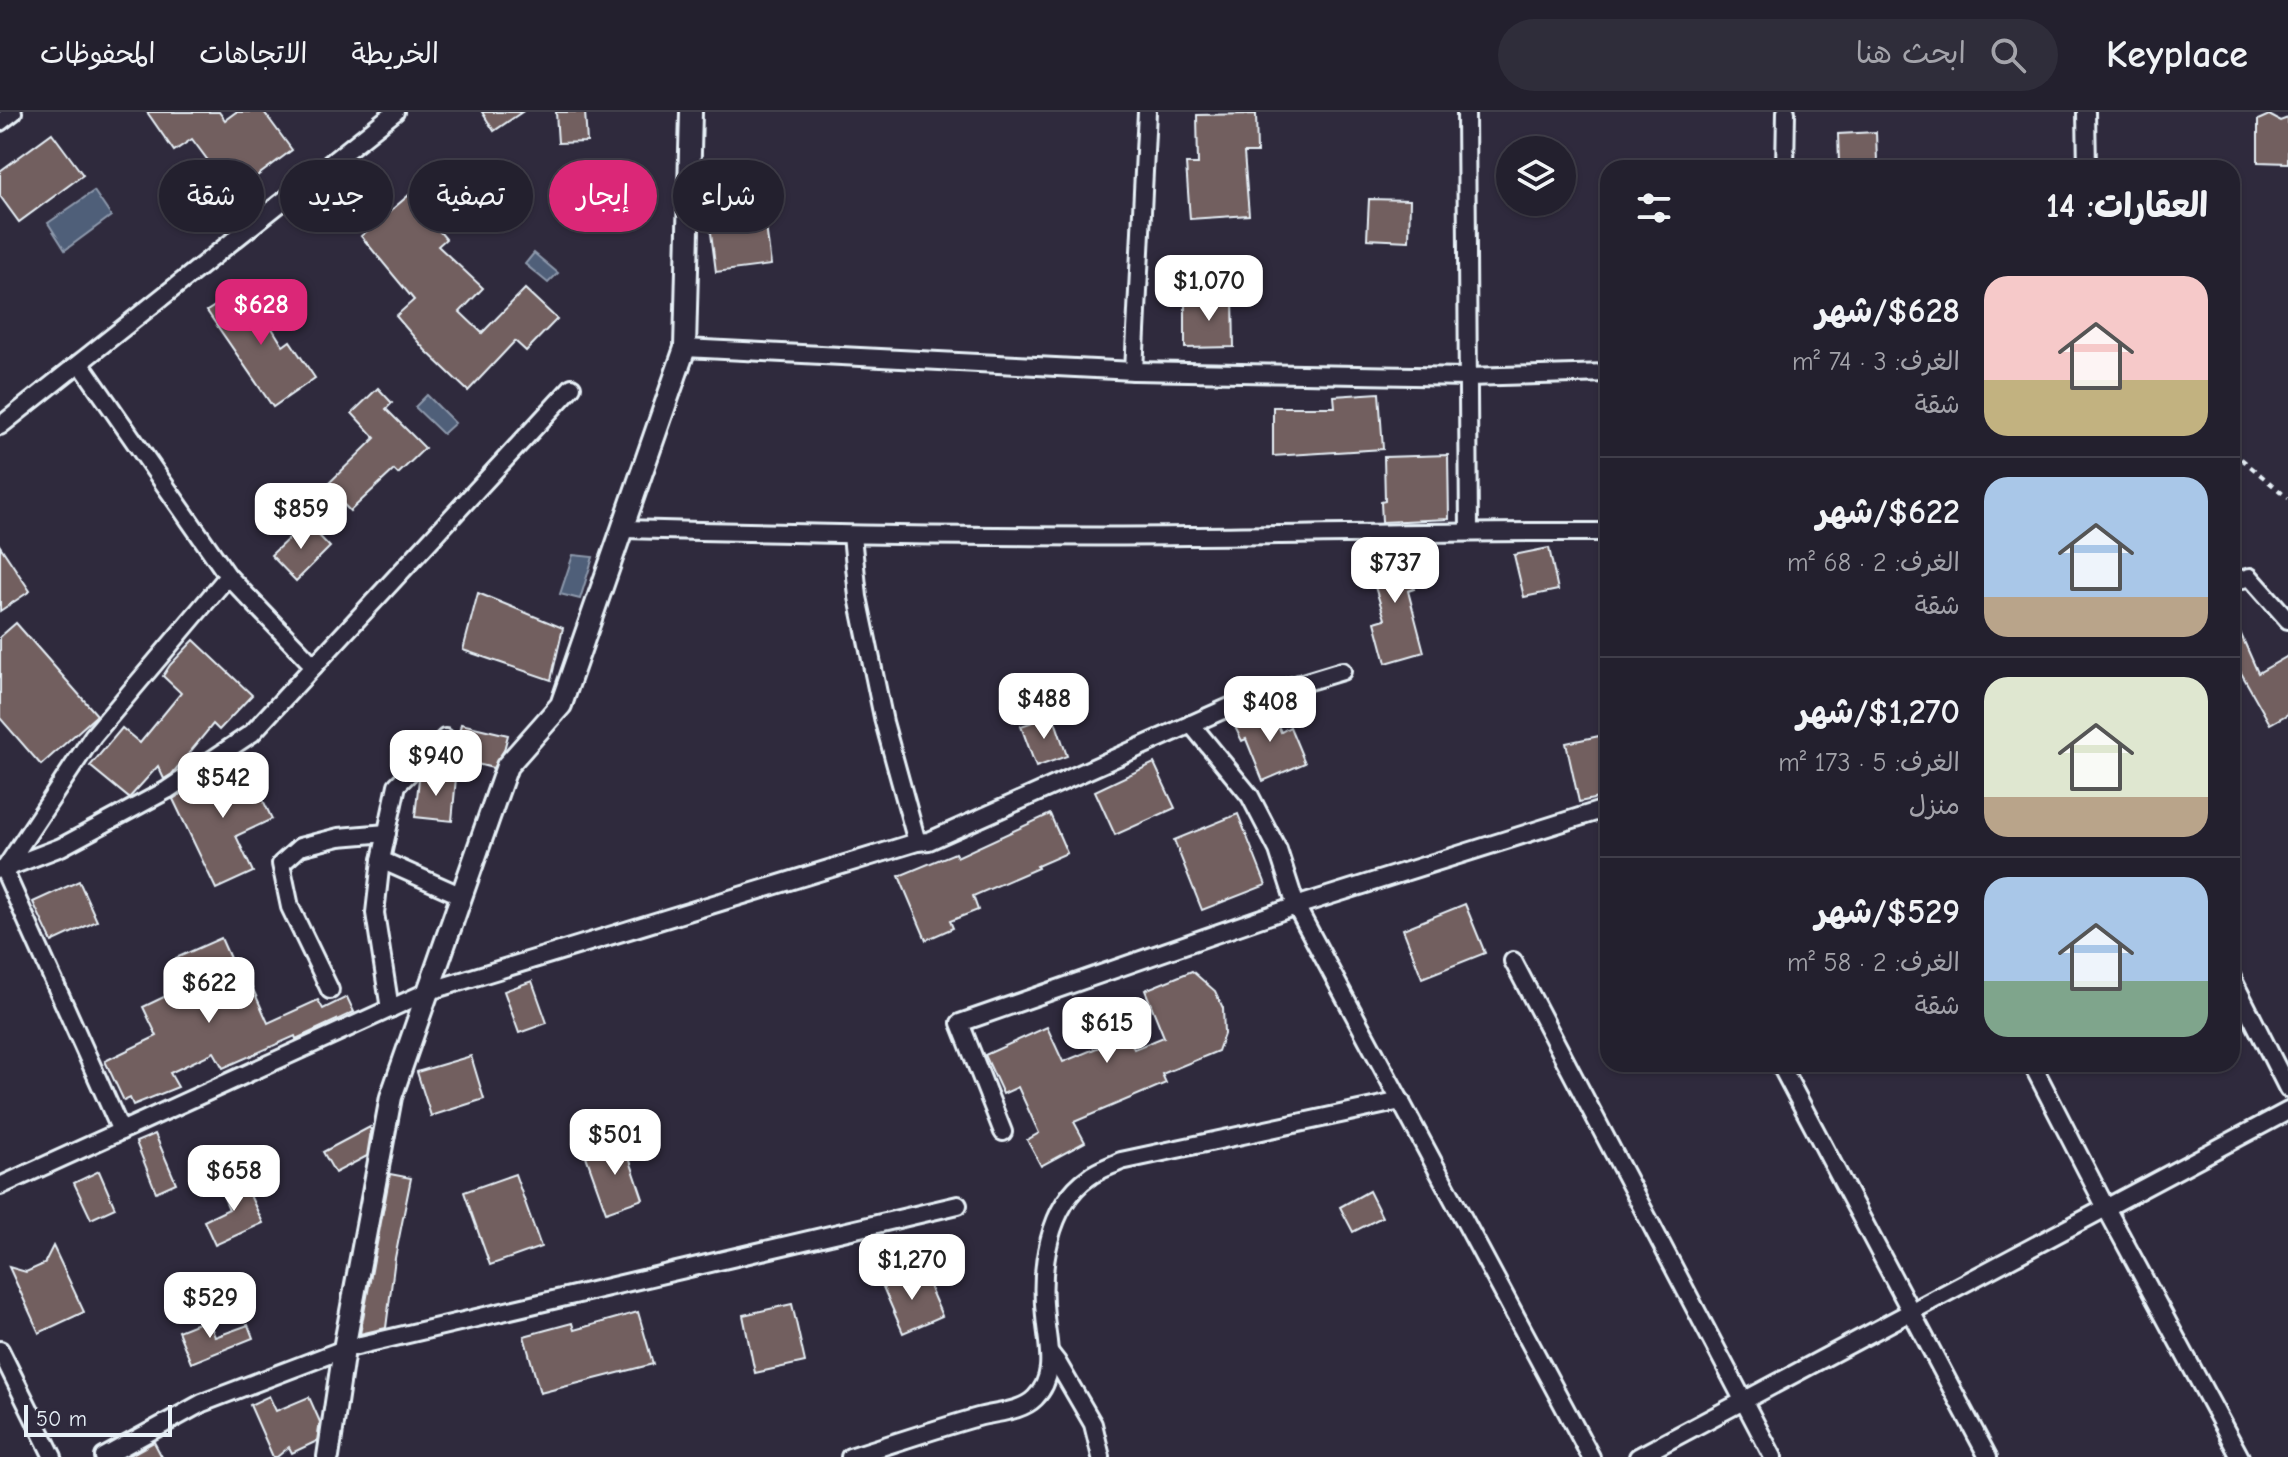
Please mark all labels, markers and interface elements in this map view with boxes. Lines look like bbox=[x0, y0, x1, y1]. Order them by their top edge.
search box bbox=[1498, 19, 2058, 91]
icon: search bbox=[1986, 33, 2030, 77]
text: Keyplace bbox=[2106, 33, 2248, 77]
text: ابحث هنا bbox=[1856, 36, 1966, 71]
text: المحفوظات bbox=[40, 38, 155, 70]
text: الاتجاهات bbox=[199, 38, 307, 70]
text: الخريطة bbox=[351, 38, 439, 70]
map controls bbox=[1496, 136, 1576, 216]
button: layers bbox=[1496, 136, 1576, 216]
chip: شقة bbox=[159, 160, 264, 232]
chip: جديد bbox=[280, 160, 393, 232]
chip: تصفية bbox=[409, 160, 533, 232]
chip: إيجار bbox=[549, 160, 657, 232]
chip: شراء bbox=[673, 160, 784, 232]
icon: filters bbox=[1632, 186, 1676, 230]
text: العقارات: 14 bbox=[2046, 186, 2208, 226]
pin: $1,070 bbox=[1144, 255, 1274, 323]
text: $1,070 bbox=[1173, 266, 1245, 296]
pin: $628 bbox=[214, 279, 308, 347]
text: $628 bbox=[233, 290, 289, 320]
text: $628/شهر bbox=[1816, 291, 1960, 331]
icon: home bbox=[2048, 308, 2144, 404]
text: الغرف: 3 · 74 m² bbox=[1792, 347, 1960, 377]
text: شقة bbox=[1915, 390, 1960, 420]
pin: $859 bbox=[254, 483, 348, 551]
text: $622/شهر bbox=[1816, 492, 1960, 532]
text: $859 bbox=[273, 494, 329, 524]
icon: home bbox=[2048, 509, 2144, 605]
pin: $737 bbox=[1348, 537, 1442, 605]
text: $737 bbox=[1369, 548, 1421, 578]
text: الغرف: 2 · 68 m² bbox=[1787, 548, 1960, 578]
text: شقة bbox=[1915, 591, 1960, 621]
pin: $488 bbox=[997, 673, 1091, 741]
pin: $408 bbox=[1223, 676, 1317, 744]
text: $488 bbox=[1017, 684, 1071, 714]
text: $408 bbox=[1242, 687, 1298, 717]
text: $1,270/شهر bbox=[1797, 692, 1960, 732]
icon: home bbox=[2048, 709, 2144, 805]
pin: $940 bbox=[389, 730, 483, 798]
text: $940 bbox=[408, 741, 464, 771]
text: الغرف: 5 · 173 m² bbox=[1778, 748, 1960, 778]
pin: $542 bbox=[176, 752, 270, 820]
text: $542 bbox=[196, 763, 250, 793]
text: منزل bbox=[1909, 791, 1960, 821]
text: $529/شهر bbox=[1815, 892, 1960, 932]
icon: home bbox=[2048, 909, 2144, 1005]
text: الغرف: 2 · 58 m² bbox=[1787, 948, 1960, 978]
pin: $622 bbox=[162, 957, 256, 1025]
text: $622 bbox=[181, 968, 237, 998]
text: شقة bbox=[1915, 991, 1960, 1021]
pin: $615 bbox=[1060, 997, 1154, 1065]
text: $615 bbox=[1080, 1008, 1134, 1038]
pin: $501 bbox=[568, 1109, 662, 1177]
text: $501 bbox=[588, 1120, 642, 1150]
pin: $658 bbox=[187, 1145, 281, 1213]
text: $658 bbox=[206, 1156, 262, 1186]
pin: $1,270 bbox=[847, 1234, 977, 1302]
text: $1,270 bbox=[877, 1245, 947, 1275]
pin: $529 bbox=[163, 1272, 257, 1340]
text: $529 bbox=[182, 1283, 238, 1313]
scale bar bbox=[24, 1401, 172, 1437]
text: 50 m bbox=[36, 1406, 87, 1432]

